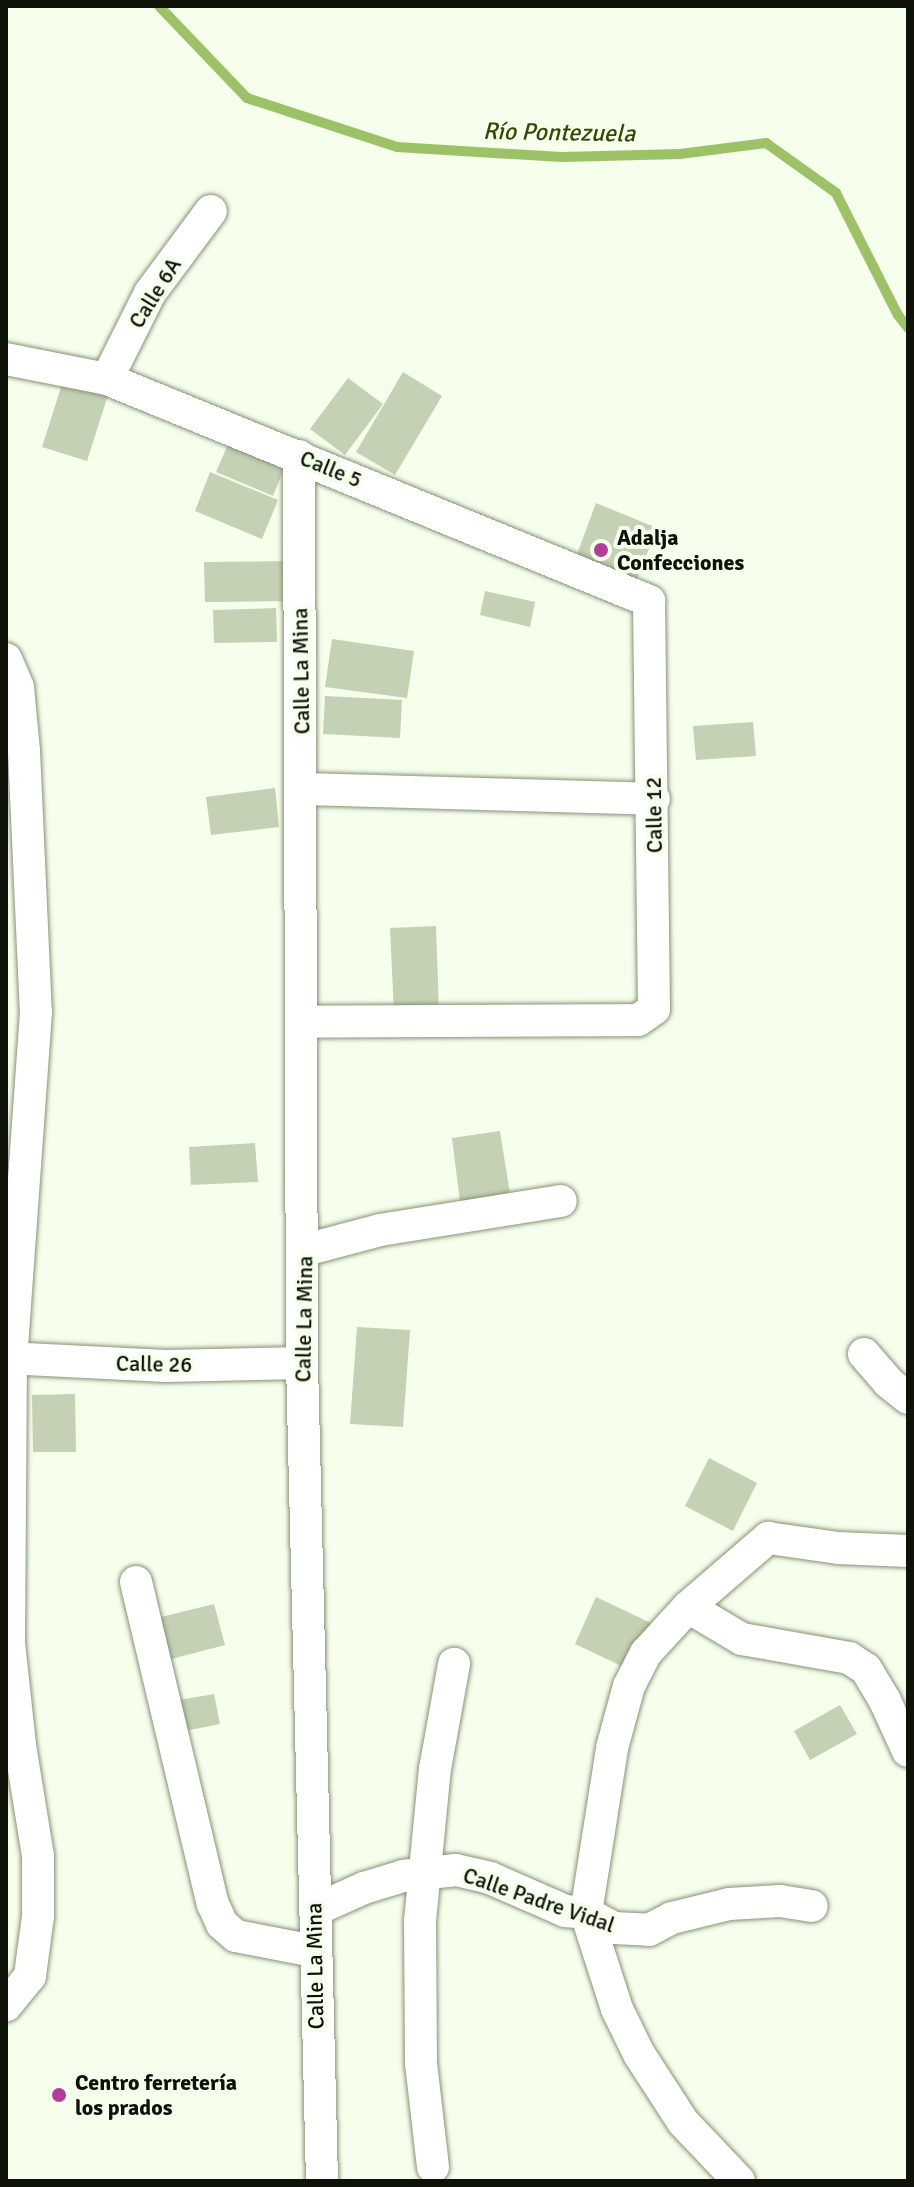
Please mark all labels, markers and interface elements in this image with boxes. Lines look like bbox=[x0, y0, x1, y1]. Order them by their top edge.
water label: Río Pontezuela bbox=[483, 117, 635, 149]
street label: Calle 6A bbox=[123, 253, 187, 333]
street label: Calle 5 bbox=[296, 445, 366, 493]
place label: Adalja Confecciones bbox=[617, 524, 744, 576]
marker: Adalja Confecciones bbox=[592, 541, 610, 559]
street label: Calle La Mina bbox=[287, 607, 315, 735]
street label: Calle 12 bbox=[640, 777, 668, 853]
street label: Calle La Mina bbox=[290, 1255, 318, 1383]
street label: Calle 26 bbox=[116, 1350, 192, 1378]
street label: Calle Padre Vidal bbox=[460, 1862, 618, 1938]
street label: Calle La Mina bbox=[301, 1902, 329, 2030]
place label: Centro ferretería los prados bbox=[75, 2069, 237, 2120]
marker: Centro ferretería los prados bbox=[50, 2086, 68, 2104]

